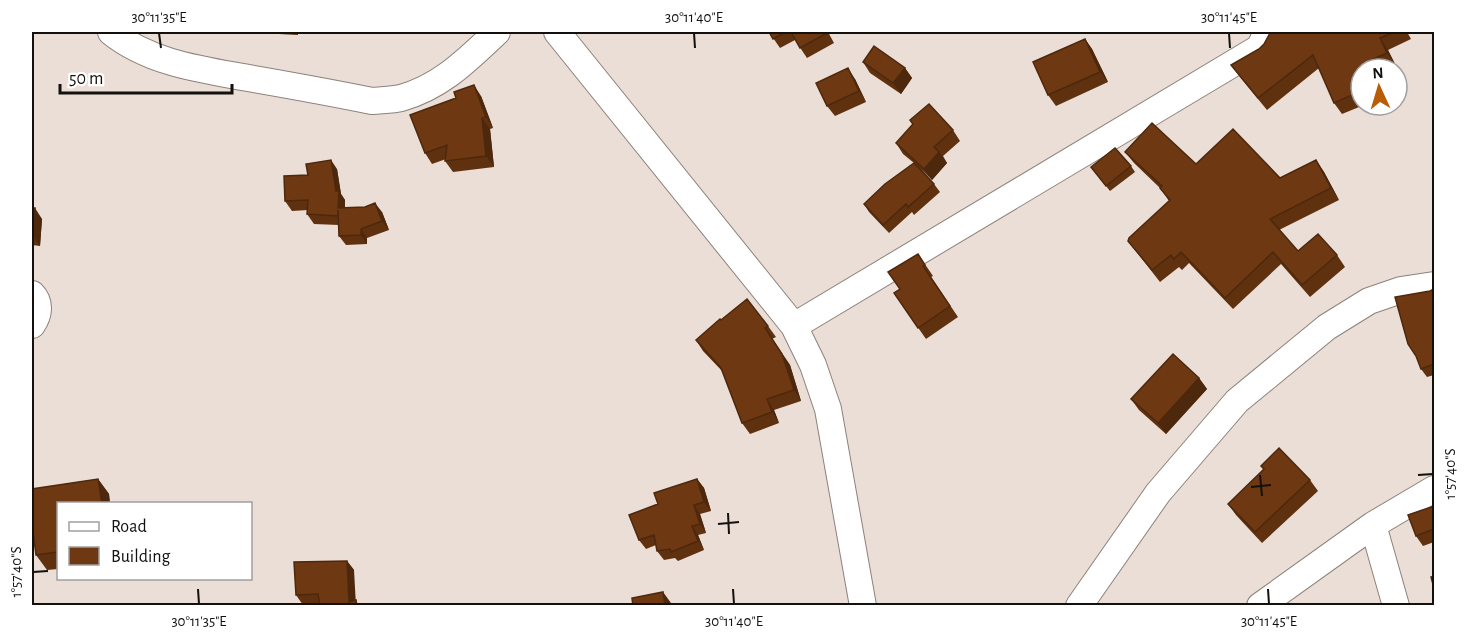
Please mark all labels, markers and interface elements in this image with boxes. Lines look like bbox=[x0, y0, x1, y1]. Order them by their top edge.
text: 30°11'35"E bbox=[131, 10, 187, 25]
text: 30°11'40"E bbox=[665, 10, 723, 25]
text: 30°11'45"E bbox=[1201, 10, 1257, 25]
scale bar bbox=[60, 57, 232, 95]
north arrow bbox=[1349, 57, 1409, 117]
text: N bbox=[1372, 65, 1384, 81]
text: 50 m bbox=[69, 70, 103, 88]
text: 1°57'40"S bbox=[1443, 449, 1458, 500]
legend bbox=[57, 502, 252, 580]
text: Road bbox=[111, 518, 147, 536]
text: 1°57'40"S bbox=[9, 547, 24, 598]
text: Building bbox=[111, 548, 171, 566]
text: 30°11'35"E bbox=[171, 614, 227, 629]
text: 30°11'40"E bbox=[705, 614, 763, 629]
text: 30°11'45"E bbox=[1241, 614, 1297, 629]

